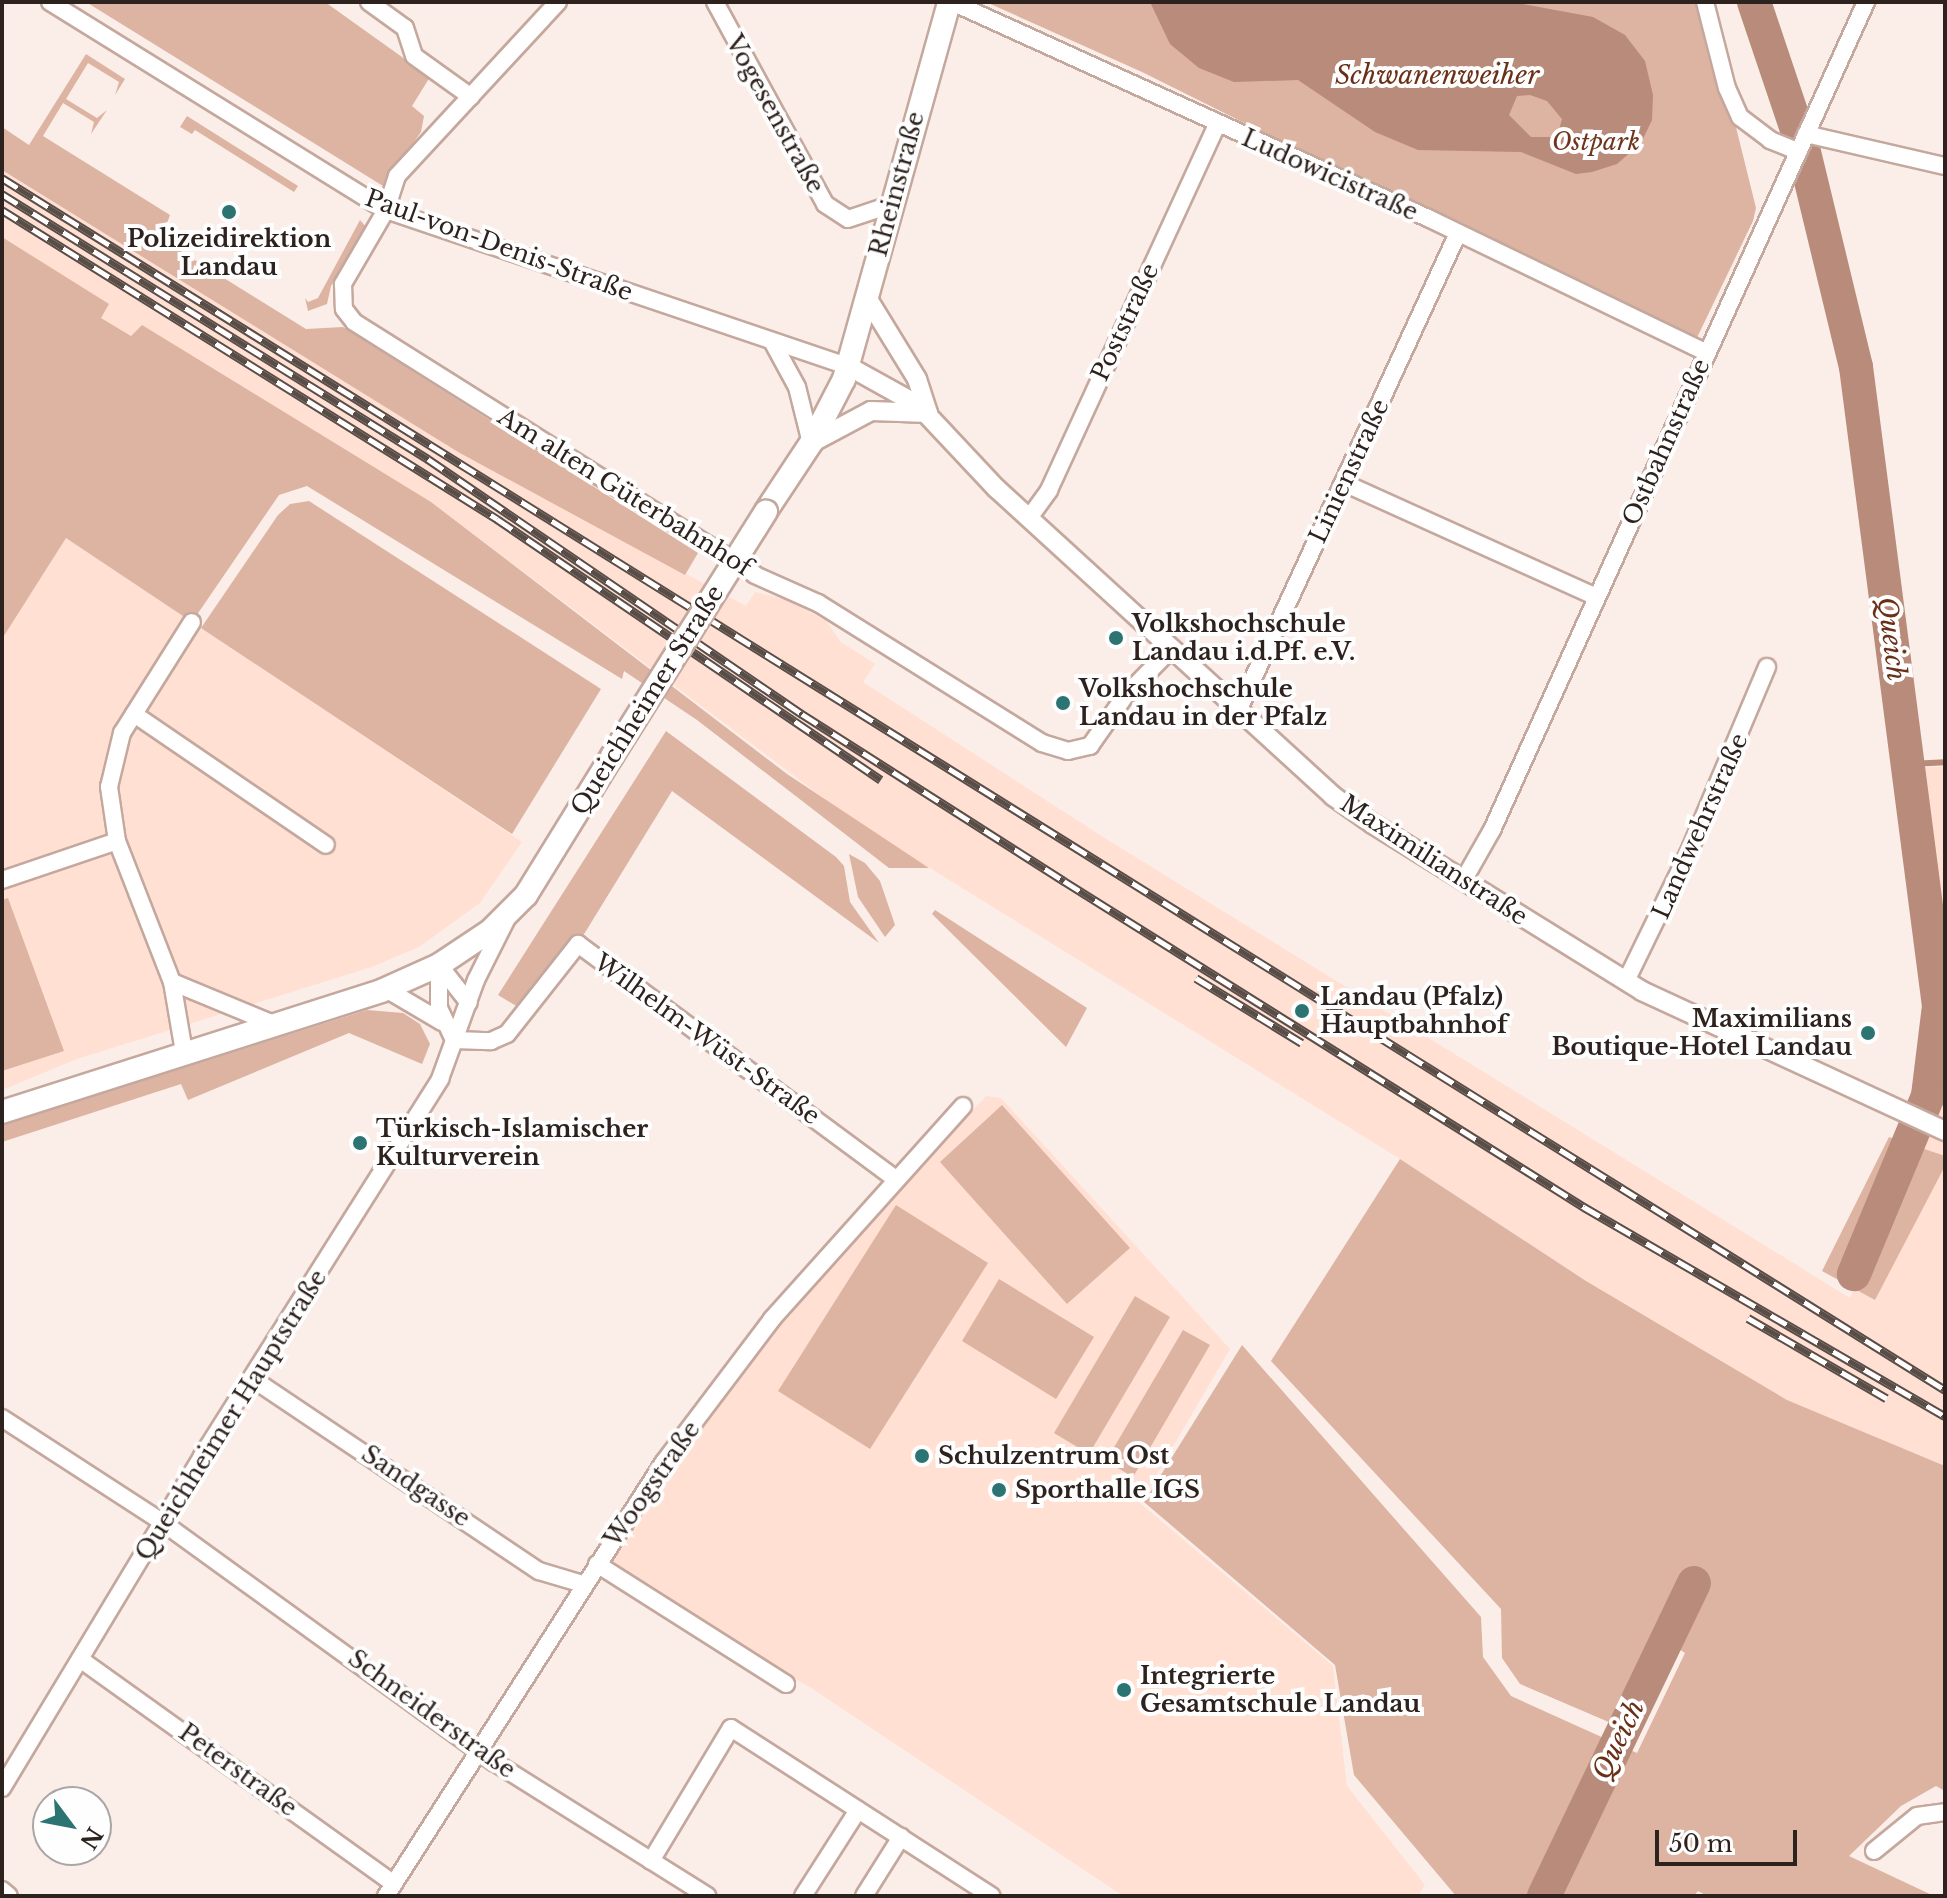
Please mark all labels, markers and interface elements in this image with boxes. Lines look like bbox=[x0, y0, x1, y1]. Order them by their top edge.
street label: Vogesenstraße bbox=[720, 30, 830, 198]
water label: Schwanenweiher bbox=[1335, 60, 1539, 92]
street label: Rheinstraße bbox=[864, 108, 930, 260]
street label: Ludowicistraße bbox=[1238, 123, 1422, 227]
park label: Ostpark bbox=[1552, 128, 1640, 156]
street label: Paul-von-Denis-Straße bbox=[361, 183, 637, 307]
marker: Polizeidirektion Landau bbox=[220, 203, 238, 221]
place label: Polizeidirektion Landau bbox=[127, 225, 331, 281]
street label: Poststraße bbox=[1085, 259, 1165, 385]
street label: Ostbahnstraße bbox=[1616, 354, 1716, 530]
street label: Linienstraße bbox=[1303, 394, 1395, 548]
street label: Am alten Güterbahnhof bbox=[493, 402, 757, 582]
street label: Queichheimer Straße bbox=[564, 580, 730, 820]
water label: Queich bbox=[1870, 595, 1912, 683]
place label: Volkshochschule Landau i.d.Pf. e.V. bbox=[1132, 610, 1355, 666]
marker: Volkshochschule Landau i.d.Pf. e.V. bbox=[1107, 629, 1125, 647]
place label: Volkshochschule Landau in der Pfalz bbox=[1079, 675, 1327, 731]
marker: Volkshochschule Landau in der Pfalz bbox=[1054, 694, 1072, 712]
street label: Landwehrstraße bbox=[1646, 729, 1754, 923]
street label: Maximilianstraße bbox=[1335, 789, 1533, 931]
street label: Wilhelm-Wüst-Straße bbox=[589, 947, 825, 1131]
place label: Landau (Pfalz) Hauptbahnhof bbox=[1320, 983, 1508, 1039]
marker: Landau (Pfalz) Hauptbahnhof bbox=[1291, 1000, 1313, 1022]
place label: Maximilians Boutique-Hotel Landau bbox=[1551, 1005, 1852, 1061]
marker: Maximilians Boutique-Hotel Landau bbox=[1859, 1024, 1877, 1042]
place label: Türkisch-Islamischer Kulturverein bbox=[376, 1115, 648, 1171]
marker: Türkisch-Islamischer Kulturverein bbox=[351, 1134, 369, 1152]
street label: Queichheimer Hauptstraße bbox=[129, 1264, 333, 1566]
street label: Woogstraße bbox=[598, 1416, 706, 1552]
street label: Sandgasse bbox=[356, 1439, 476, 1533]
place label: Schulzentrum Ost bbox=[938, 1442, 1169, 1470]
marker: Schulzentrum Ost bbox=[913, 1447, 931, 1465]
place label: Sporthalle IGS bbox=[1015, 1476, 1200, 1504]
marker: Sporthalle IGS bbox=[990, 1481, 1008, 1499]
street label: Schneiderstraße bbox=[343, 1644, 521, 1784]
place label: Integrierte Gesamtschule Landau bbox=[1140, 1662, 1420, 1718]
marker: Integrierte Gesamtschule Landau bbox=[1115, 1681, 1133, 1699]
water label: Queich bbox=[1587, 1695, 1651, 1785]
street label: Peterstraße bbox=[173, 1718, 303, 1822]
north arrow bbox=[32, 1786, 112, 1866]
scale bar bbox=[1659, 1814, 1801, 1864]
text: N bbox=[74, 1822, 108, 1854]
text: 50 m bbox=[1669, 1829, 1732, 1858]

